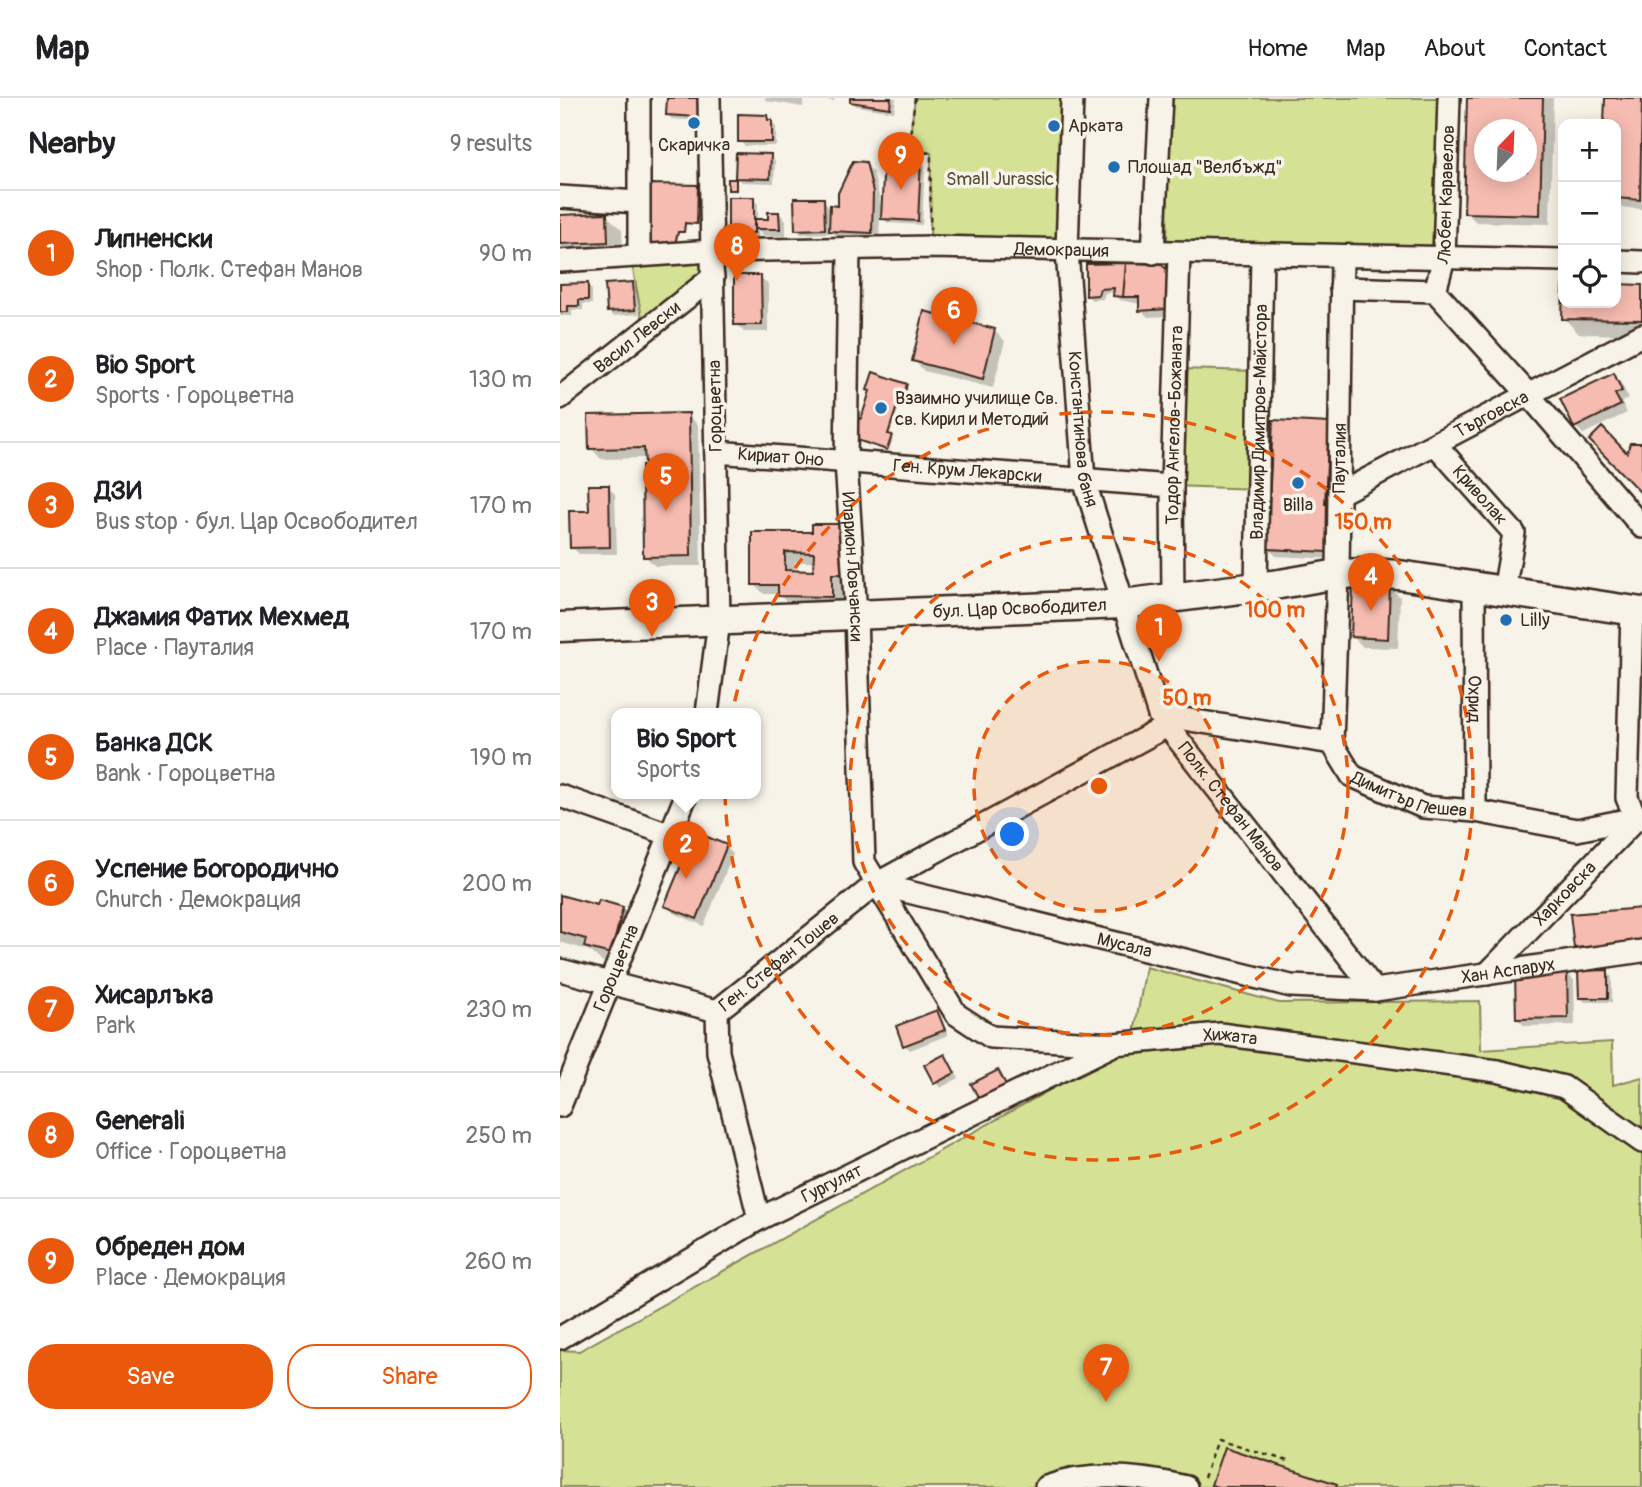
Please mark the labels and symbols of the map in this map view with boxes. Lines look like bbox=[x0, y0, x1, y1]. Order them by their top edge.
marker: Скаричка bbox=[686, 115, 702, 131]
place label: Арката bbox=[1068, 115, 1123, 138]
marker: Арката bbox=[1046, 118, 1062, 134]
north arrow bbox=[1474, 119, 1537, 182]
street label: Любен Kаравелов bbox=[1432, 125, 1460, 268]
pin: 9 bbox=[878, 132, 924, 190]
place label: Скаричка bbox=[658, 134, 730, 157]
place label: Площад "Велбъжд" bbox=[1128, 156, 1283, 179]
marker: Площад "Велбъжд" bbox=[1106, 159, 1122, 175]
park label: Small Jurassic bbox=[946, 168, 1054, 191]
pin: 8 bbox=[714, 223, 760, 281]
street label: Демокрация bbox=[1013, 238, 1109, 263]
pin: 6 bbox=[931, 287, 977, 345]
street label: Васил Левски bbox=[589, 296, 685, 379]
street label: Владимир Димитров-Майстора bbox=[1246, 304, 1273, 540]
street label: Тодор Ангелов-Божаната bbox=[1161, 325, 1189, 525]
street label: Константинова баня bbox=[1062, 350, 1103, 510]
street label: Гороцветна bbox=[703, 360, 728, 452]
street label: Търговска bbox=[1450, 385, 1533, 444]
place label: Взаимно училище Св. св. Кирил и Методий bbox=[895, 387, 1058, 431]
marker: Взаимно училище Св. св. Кирил и Методий bbox=[873, 400, 889, 416]
street label: Пауталия bbox=[1328, 423, 1352, 493]
street label: Кириат Оно bbox=[737, 443, 825, 472]
pin: 5 bbox=[643, 453, 689, 511]
street label: Ген. Крум Лекарски bbox=[892, 454, 1042, 488]
street label: Криволак bbox=[1447, 460, 1512, 530]
marker: Billa bbox=[1290, 475, 1306, 491]
street label: Иларион Ловчански bbox=[836, 491, 868, 642]
place label: Billa bbox=[1283, 494, 1313, 517]
text: 150 m bbox=[1334, 509, 1392, 536]
pin: 4 bbox=[1348, 553, 1394, 611]
pin: 3 bbox=[629, 579, 675, 637]
street label: бул. Цар Освободител bbox=[932, 594, 1107, 624]
text: 100 m bbox=[1245, 597, 1305, 624]
pin: 1 bbox=[1136, 604, 1182, 662]
place label: Lilly bbox=[1520, 609, 1550, 632]
marker: Lilly bbox=[1498, 612, 1514, 628]
street label: Охрид bbox=[1462, 675, 1486, 723]
text: 50 m bbox=[1163, 685, 1212, 712]
street label: Полк. Стефан Манов bbox=[1172, 737, 1289, 877]
street label: Димитър Пешев bbox=[1347, 766, 1468, 822]
centre of rings bbox=[1087, 774, 1111, 798]
your location bbox=[995, 817, 1029, 851]
pin: 2 bbox=[663, 821, 709, 879]
street label: Харковска bbox=[1529, 856, 1601, 931]
street label: Ген. Стефан Тошев bbox=[714, 907, 844, 1017]
street label: Гороцветна bbox=[589, 921, 644, 1015]
street label: Мусала bbox=[1095, 928, 1154, 963]
street label: Хан Аспарух bbox=[1460, 953, 1557, 989]
street label: Хижата bbox=[1202, 1023, 1259, 1051]
street label: Гургулят bbox=[798, 1159, 867, 1208]
pin: 7 bbox=[1083, 1344, 1129, 1402]

